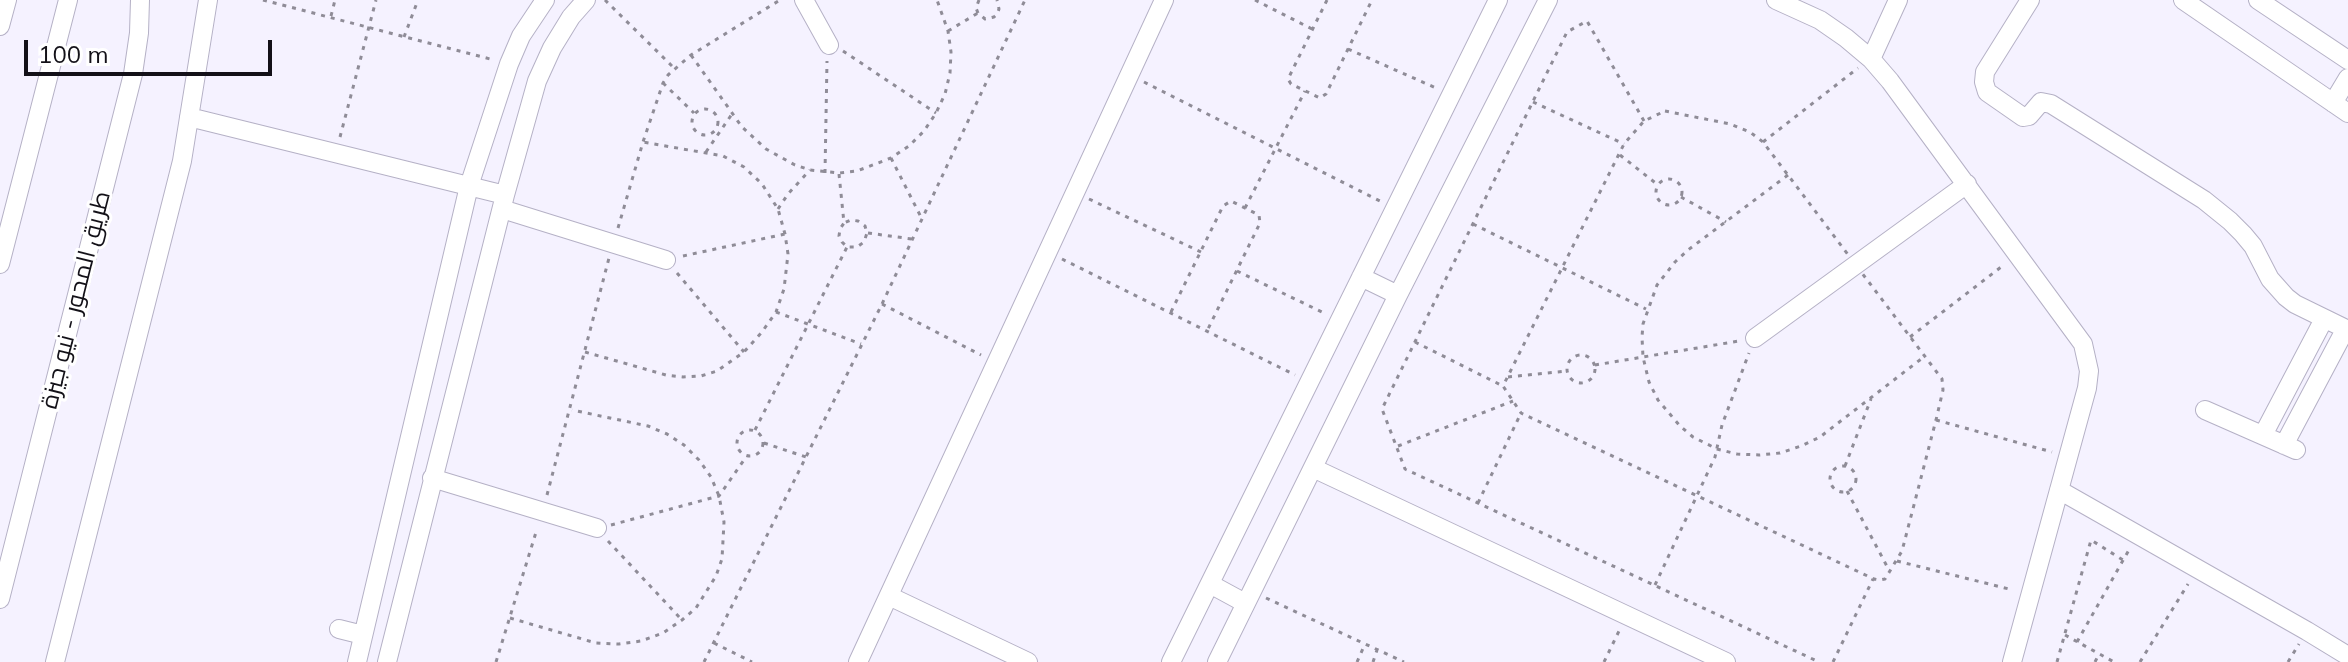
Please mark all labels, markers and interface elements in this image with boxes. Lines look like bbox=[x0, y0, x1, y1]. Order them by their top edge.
scale bar bbox=[28, 24, 276, 74]
text: 100 m bbox=[38, 39, 109, 69]
street label: طريق المحور - نيو جيزة bbox=[35, 188, 117, 412]

